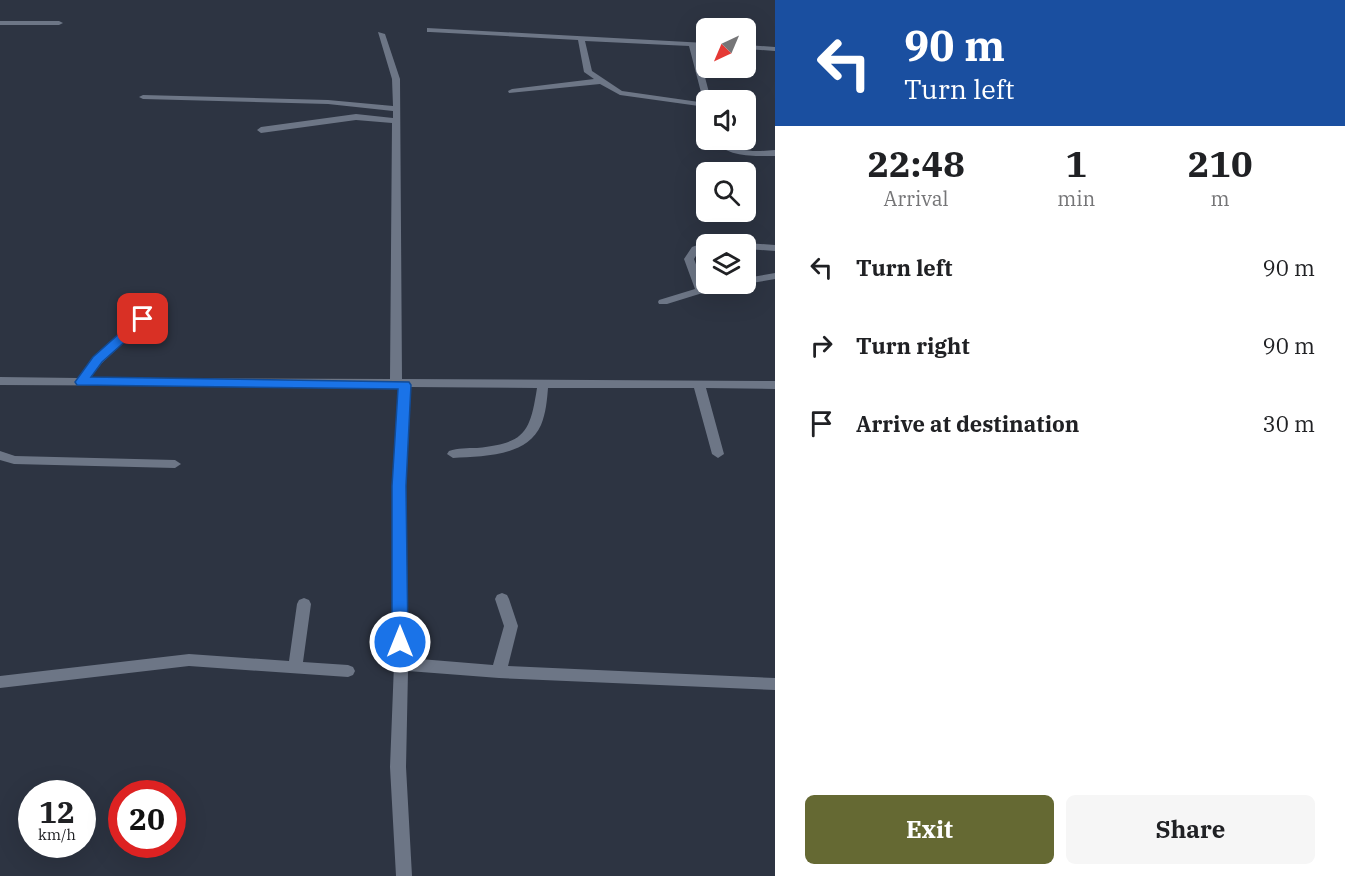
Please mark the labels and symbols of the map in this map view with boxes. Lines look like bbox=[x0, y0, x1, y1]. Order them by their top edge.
north arrow bbox=[696, 18, 756, 78]
pin bbox=[117, 293, 168, 344]
position arrow bbox=[368, 610, 432, 674]
speed limit sign: 20 bbox=[108, 780, 186, 858]

